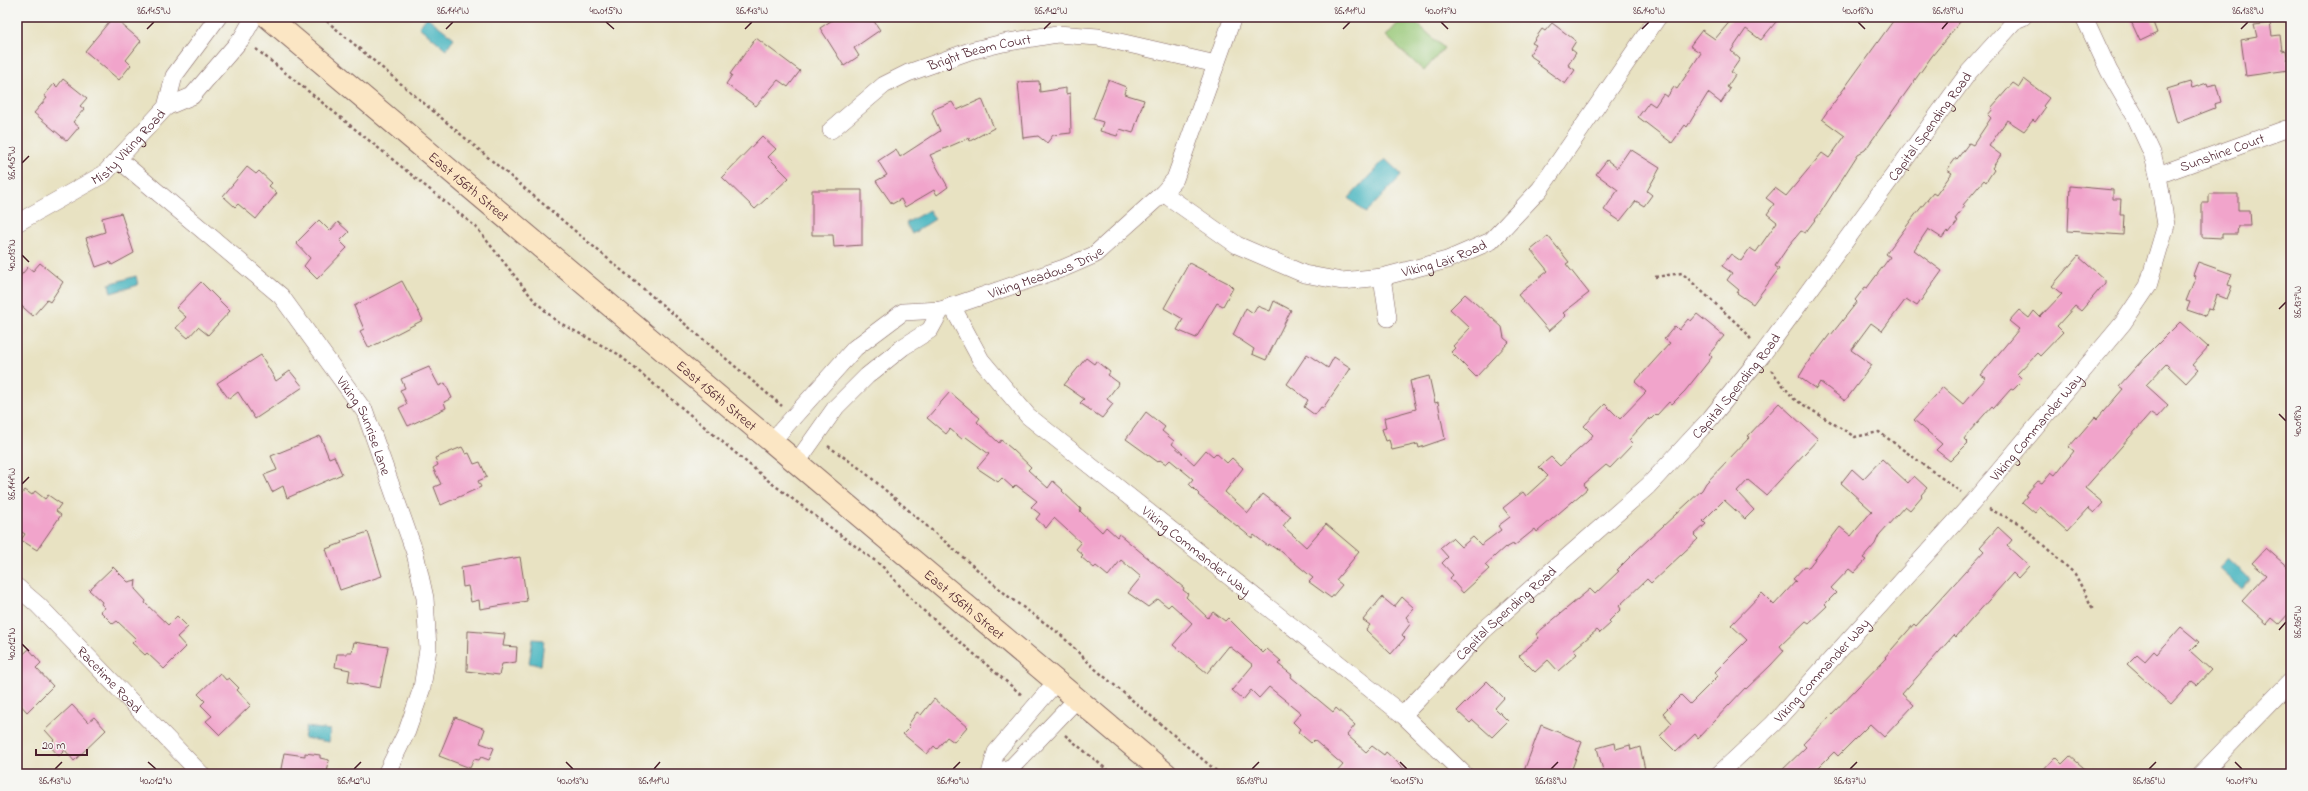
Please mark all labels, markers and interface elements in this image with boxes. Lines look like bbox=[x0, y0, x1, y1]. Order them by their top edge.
text: 86.145°W bbox=[137, 4, 171, 19]
text: 86.144°W bbox=[437, 4, 469, 19]
text: 40.015°N bbox=[589, 4, 623, 19]
text: 86.143°W bbox=[736, 4, 768, 19]
text: 86.142°W bbox=[1035, 4, 1068, 19]
text: 86.141°W bbox=[1334, 4, 1366, 19]
text: 40.017°N bbox=[1425, 4, 1457, 19]
text: 86.140°W bbox=[1633, 4, 1665, 19]
text: 40.018°N bbox=[1842, 4, 1874, 19]
text: 86.139°W bbox=[1933, 4, 1964, 19]
text: 86.138°W bbox=[2232, 4, 2264, 19]
street label: Bright Beam Court bbox=[924, 29, 1033, 78]
street label: Capital Spending Road bbox=[1884, 68, 1978, 186]
street label: Misty Viking Road bbox=[88, 105, 171, 191]
street label: Sunshine Court bbox=[2177, 128, 2268, 178]
text: 86.145°W bbox=[5, 146, 20, 180]
street label: East 156th Street bbox=[423, 147, 513, 228]
street label: Viking Lair Road bbox=[1398, 235, 1490, 284]
text: 40.013°N bbox=[5, 239, 20, 271]
street label: Viking Meadows Drive bbox=[985, 241, 1110, 305]
text: 86.137°W bbox=[2291, 286, 2306, 318]
street label: Capital Spending Road bbox=[1687, 329, 1787, 444]
street label: East 156th Street bbox=[671, 356, 761, 437]
street label: Viking Commander Way bbox=[1985, 370, 2089, 487]
street label: Viking Sunrise Lane bbox=[330, 371, 396, 479]
text: 40.018°N bbox=[2291, 405, 2306, 437]
text: 86.144°W bbox=[5, 468, 20, 500]
street label: Viking Commander Way bbox=[1136, 501, 1255, 603]
street label: Capital Spending Road bbox=[1451, 562, 1562, 666]
street label: East 156th Street bbox=[918, 565, 1009, 646]
text: 86.136°W bbox=[2291, 606, 2306, 638]
street label: Viking Commander Way bbox=[1769, 614, 1876, 729]
text: 40.012°N bbox=[5, 628, 20, 660]
street label: Racetime Road bbox=[71, 642, 146, 719]
scale bar bbox=[36, 731, 87, 757]
text: 20 m bbox=[42, 737, 65, 755]
text: 86.143°W bbox=[39, 774, 71, 789]
text: 40.012°N bbox=[140, 774, 172, 789]
text: 86.142°W bbox=[338, 774, 371, 789]
text: 40.013°N bbox=[557, 774, 589, 789]
text: 86.141°W bbox=[638, 774, 670, 789]
text: 86.140°W bbox=[937, 774, 969, 789]
text: 86.139°W bbox=[1237, 774, 1268, 789]
text: 40.015°N bbox=[1390, 774, 1424, 789]
text: 86.138°W bbox=[1535, 774, 1567, 789]
text: 86.137°W bbox=[1834, 774, 1866, 789]
text: 86.136°W bbox=[2133, 774, 2165, 789]
text: 40.017°N bbox=[2226, 774, 2258, 789]

